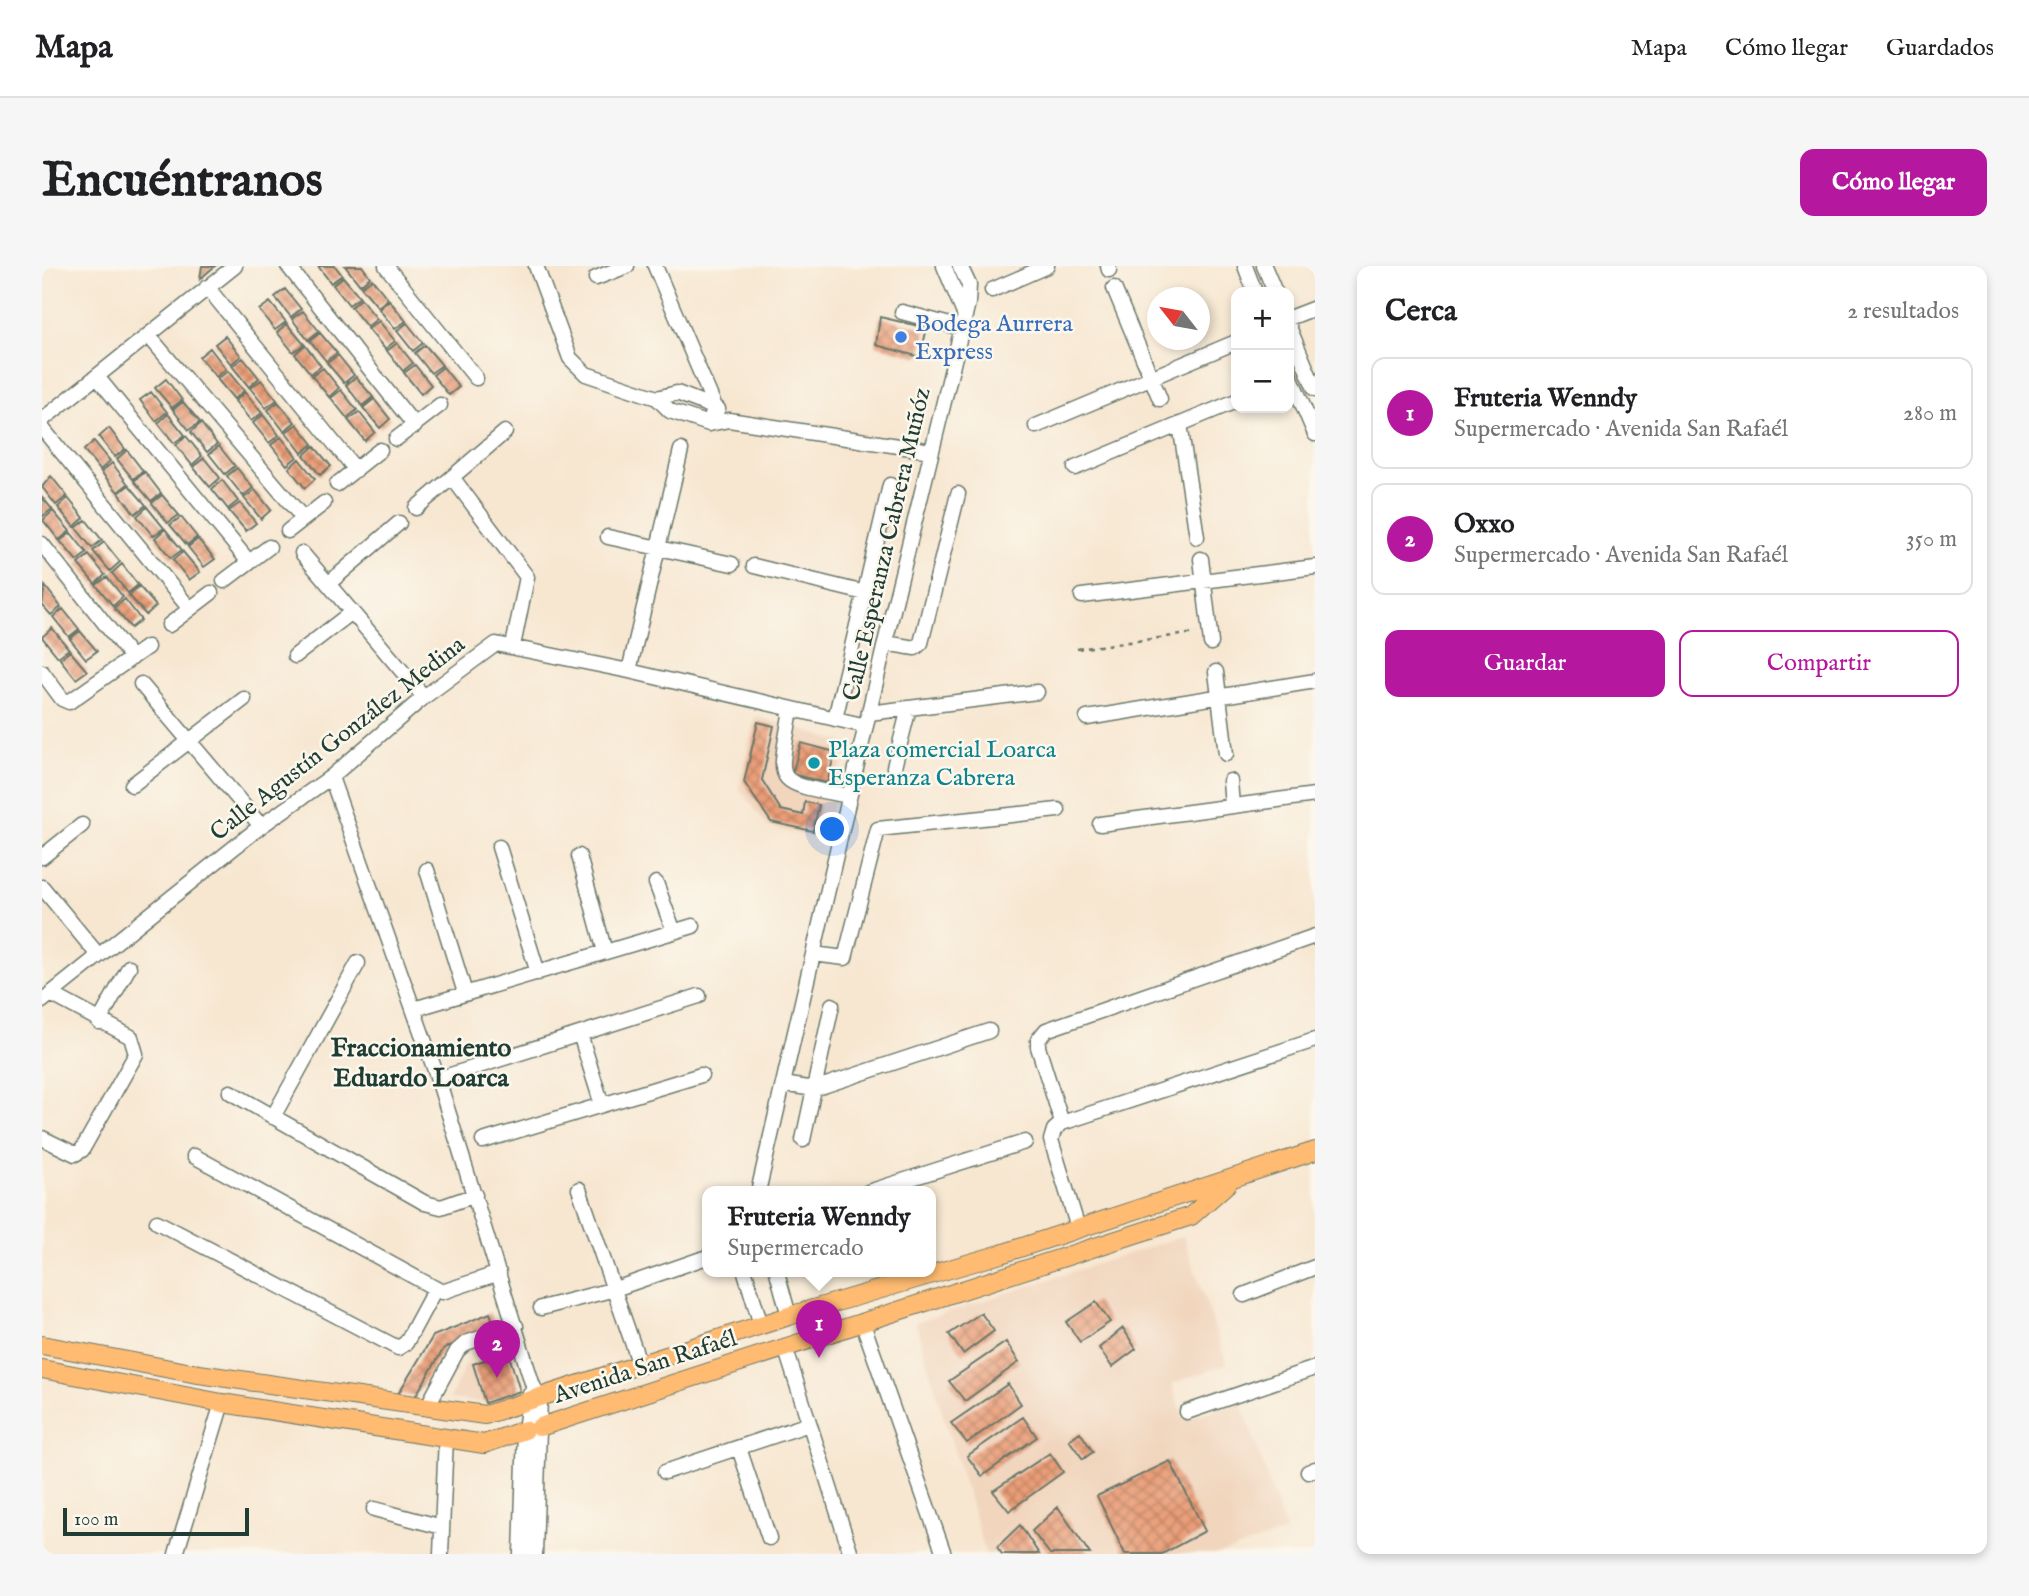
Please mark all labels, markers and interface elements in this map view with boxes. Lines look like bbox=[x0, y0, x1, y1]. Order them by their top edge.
text: Mapa bbox=[35, 27, 112, 69]
text: Mapa bbox=[1631, 33, 1687, 64]
text: Cómo llegar bbox=[1725, 33, 1848, 64]
text: Guardados bbox=[1886, 33, 1994, 64]
button: Cómo llegar bbox=[1800, 149, 1987, 216]
text: Encuéntranos bbox=[42, 151, 323, 213]
north arrow bbox=[1147, 287, 1210, 350]
map controls bbox=[1231, 287, 1294, 413]
button: + bbox=[1231, 287, 1294, 350]
text: Cerca bbox=[1385, 293, 1457, 331]
text: 2 resultados bbox=[1847, 297, 1959, 326]
place label: Bodega Aurrera Express bbox=[915, 309, 1073, 368]
marker: Bodega Aurrera Express bbox=[893, 329, 909, 345]
button: − bbox=[1231, 350, 1294, 413]
text: Fruteria Wenndy bbox=[1454, 382, 1637, 415]
street label: Calle Esperanza Cabrera Muñóz bbox=[836, 385, 939, 704]
text: 1 bbox=[1406, 399, 1414, 428]
text: 280 m bbox=[1903, 399, 1957, 428]
text: Supermercado · Avenida San Rafaél bbox=[1454, 415, 1788, 444]
text: Oxxo bbox=[1454, 508, 1515, 541]
text: 2 bbox=[1405, 525, 1415, 554]
text: 350 m bbox=[1906, 525, 1957, 554]
text: Supermercado · Avenida San Rafaél bbox=[1454, 541, 1788, 570]
street label: Calle Agustín González Medina bbox=[204, 629, 472, 848]
button: Guardar bbox=[1385, 630, 1665, 697]
button: Compartir bbox=[1679, 630, 1959, 697]
place label: Plaza comercial Loarca Esperanza Cabrera bbox=[828, 735, 1057, 794]
marker: Plaza comercial Loarca Esperanza Cabrera bbox=[806, 755, 822, 771]
your location bbox=[815, 812, 849, 846]
district label: Fraccionamiento Eduardo Loarca bbox=[331, 1032, 511, 1095]
popup bbox=[702, 1186, 936, 1277]
text: Fruteria Wenndy bbox=[727, 1201, 911, 1234]
text: Supermercado bbox=[727, 1234, 864, 1263]
pin: 1 bbox=[796, 1300, 842, 1358]
pin: 2 bbox=[474, 1320, 520, 1378]
street label: Avenida San Rafaél bbox=[549, 1323, 741, 1412]
scale bar bbox=[63, 1505, 248, 1537]
text: 100 m bbox=[74, 1508, 118, 1532]

